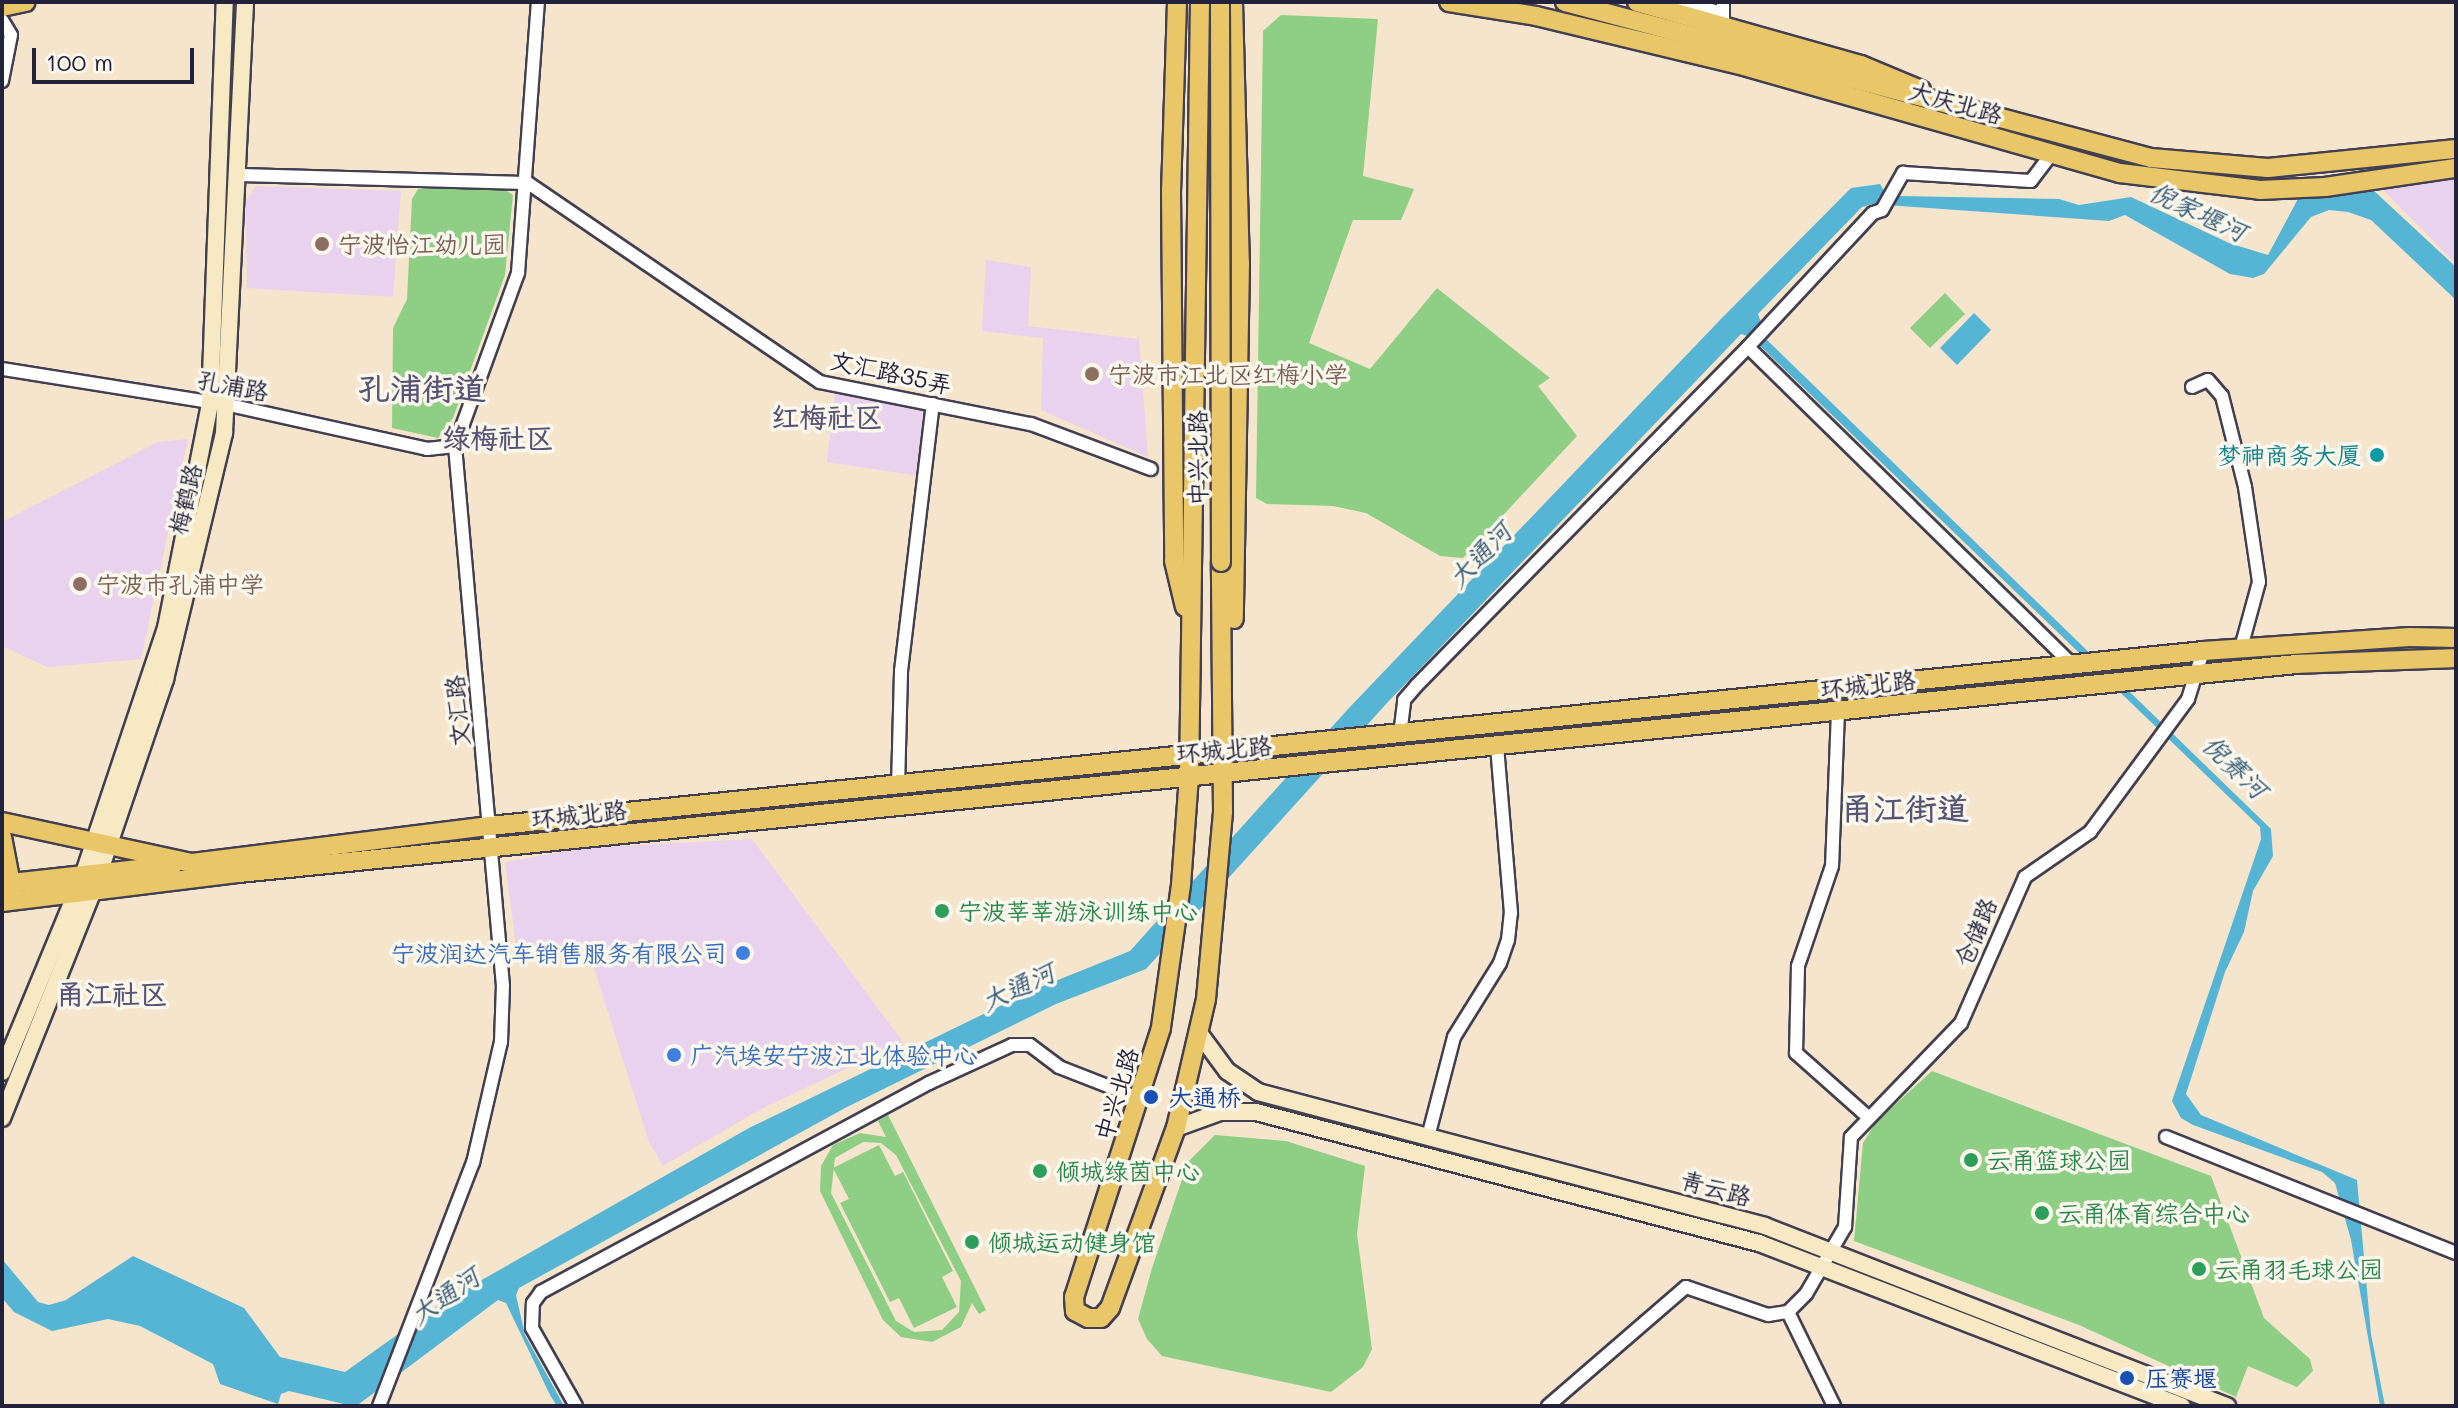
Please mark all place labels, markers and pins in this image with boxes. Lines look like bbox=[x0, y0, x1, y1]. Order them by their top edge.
place label: 宁波怡江幼儿园 bbox=[338, 230, 506, 258]
marker: 宁波怡江幼儿园 bbox=[313, 235, 331, 253]
place label: 宁波市江北区红梅小学 bbox=[1108, 360, 1348, 388]
marker: 宁波市江北区红梅小学 bbox=[1083, 365, 1101, 383]
place label: 梦神商务大厦 bbox=[2217, 441, 2361, 469]
marker: 梦神商务大厦 bbox=[2368, 446, 2386, 464]
place label: 宁波市孔浦中学 bbox=[96, 570, 264, 598]
marker: 宁波市孔浦中学 bbox=[71, 575, 89, 593]
place label: 宁波莘莘游泳训练中心 bbox=[958, 897, 1198, 925]
marker: 宁波莘莘游泳训练中心 bbox=[933, 902, 951, 920]
place label: 宁波润达汽车销售服务有限公司 bbox=[391, 939, 727, 967]
marker: 宁波润达汽车销售服务有限公司 bbox=[734, 944, 752, 962]
place label: 广汽埃安宁波江北体验中心 bbox=[690, 1041, 978, 1069]
marker: 广汽埃安宁波江北体验中心 bbox=[665, 1046, 683, 1064]
place label: 大通桥 bbox=[1169, 1083, 1241, 1111]
marker: 大通桥 bbox=[1140, 1086, 1162, 1108]
place label: 云甬篮球公园 bbox=[1987, 1146, 2131, 1174]
marker: 云甬篮球公园 bbox=[1962, 1151, 1980, 1169]
place label: 倾城绿茵中心 bbox=[1056, 1157, 1200, 1185]
marker: 倾城绿茵中心 bbox=[1031, 1162, 1049, 1180]
place label: 云甬体育综合中心 bbox=[2058, 1199, 2250, 1227]
marker: 云甬体育综合中心 bbox=[2033, 1204, 2051, 1222]
place label: 倾城运动健身馆 bbox=[988, 1228, 1156, 1256]
marker: 倾城运动健身馆 bbox=[963, 1233, 981, 1251]
place label: 云甬羽毛球公园 bbox=[2215, 1255, 2383, 1283]
marker: 云甬羽毛球公园 bbox=[2190, 1260, 2208, 1278]
place label: 压赛堰 bbox=[2145, 1364, 2217, 1392]
marker: 压赛堰 bbox=[2116, 1367, 2138, 1389]

